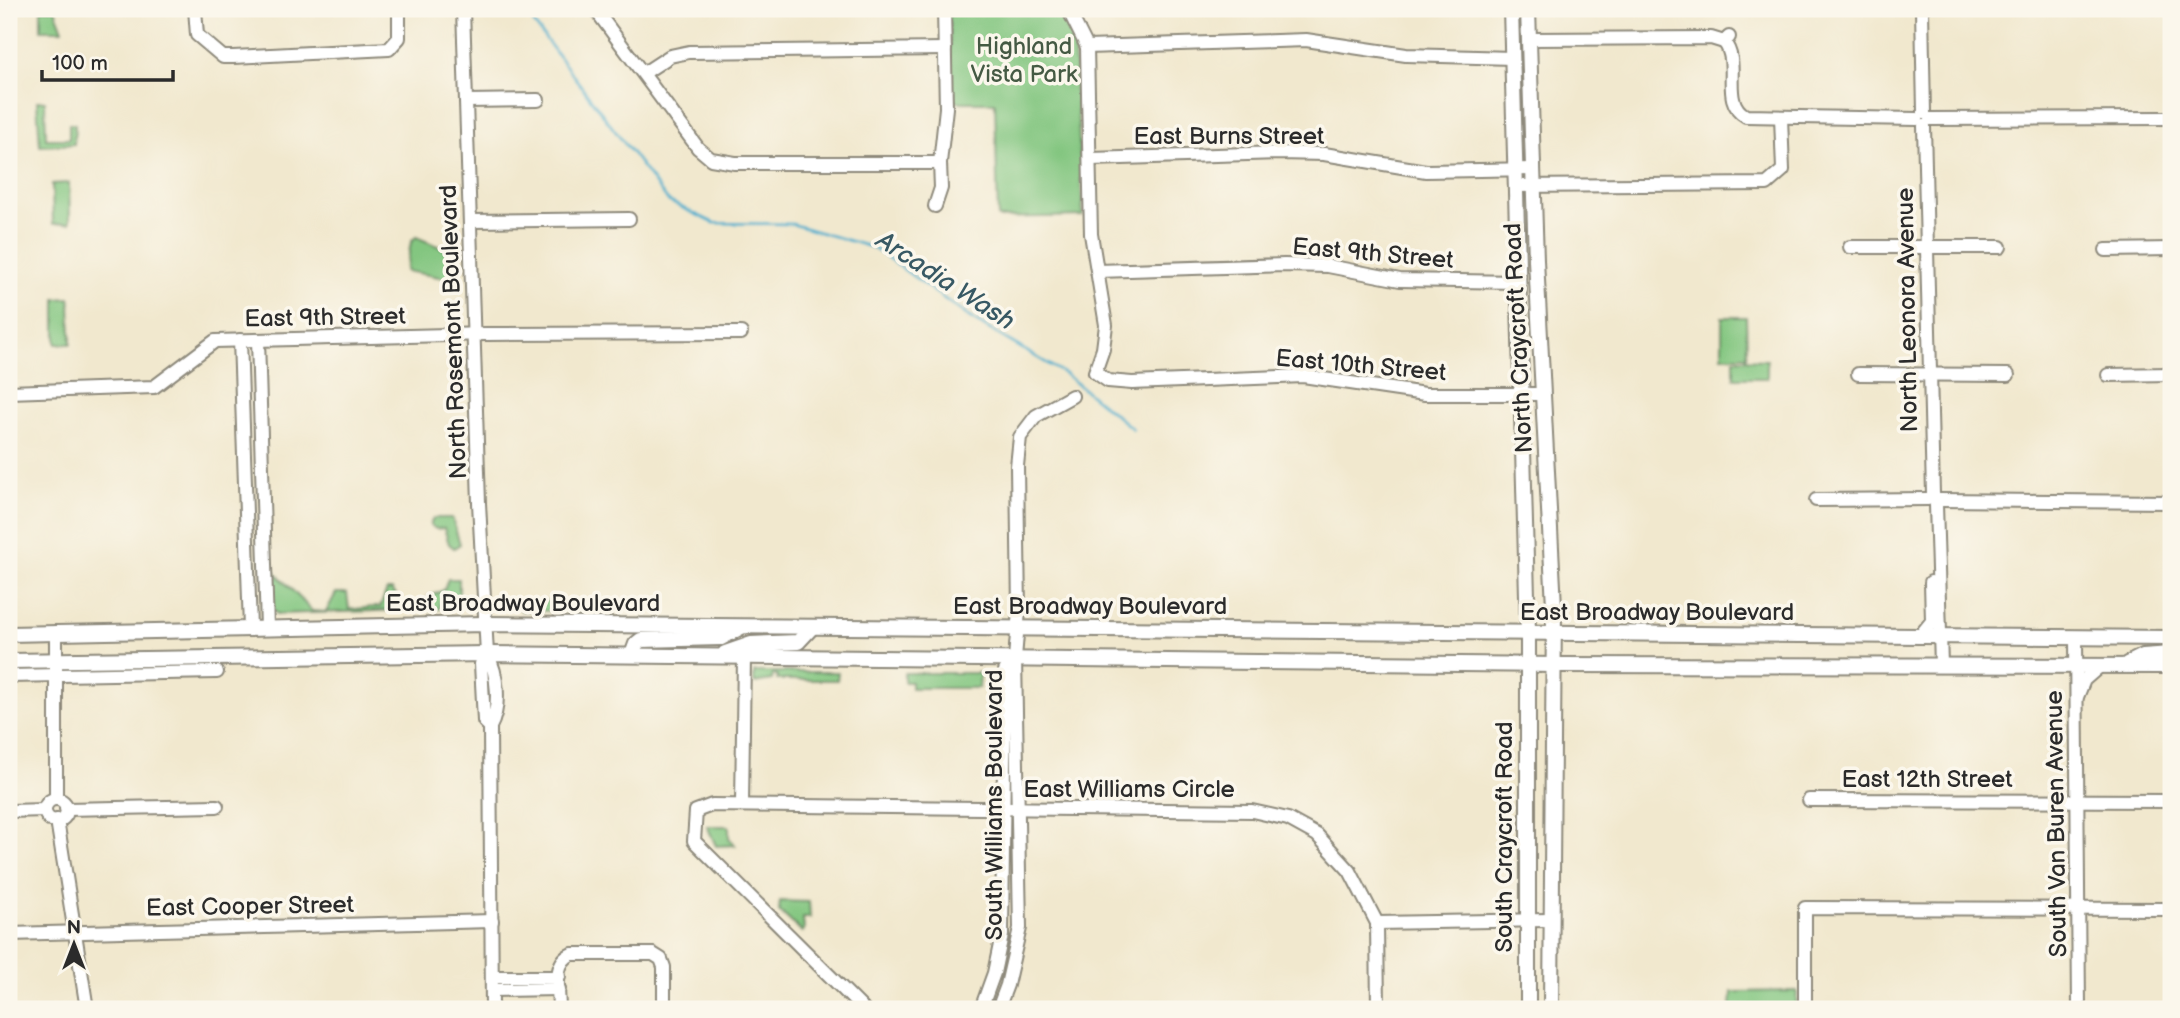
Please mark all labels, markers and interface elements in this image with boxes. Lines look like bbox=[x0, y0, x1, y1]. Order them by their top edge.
park label: Highland Vista Park bbox=[970, 32, 1078, 89]
scale bar bbox=[42, 38, 173, 82]
text: 100 m bbox=[52, 51, 108, 76]
street label: East Burns Street bbox=[1134, 122, 1325, 151]
street label: North Rosemont Boulevard bbox=[434, 184, 473, 480]
street label: North Leonora Avenue bbox=[1891, 187, 1924, 433]
street label: North Craycroft Road bbox=[1498, 222, 1539, 454]
water label: Arcadia Wash bbox=[868, 224, 1020, 338]
street label: East 9th Street bbox=[1291, 232, 1455, 275]
street label: East 9th Street bbox=[244, 302, 407, 333]
street label: East 10th Street bbox=[1274, 344, 1448, 387]
street label: East Broadway Boulevard bbox=[386, 589, 660, 618]
street label: East Broadway Boulevard bbox=[953, 592, 1227, 621]
street label: East Broadway Boulevard bbox=[1520, 598, 1794, 627]
street label: South Williams Boulevard bbox=[980, 669, 1009, 941]
street label: South Van Buren Avenue bbox=[2040, 690, 2073, 958]
street label: South Craycroft Road bbox=[1490, 721, 1519, 953]
street label: East 12th Street bbox=[1841, 765, 2013, 794]
street label: East Williams Circle bbox=[1023, 775, 1235, 804]
street label: East Cooper Street bbox=[146, 890, 355, 923]
north arrow bbox=[38, 909, 108, 979]
text: N bbox=[67, 917, 81, 940]

